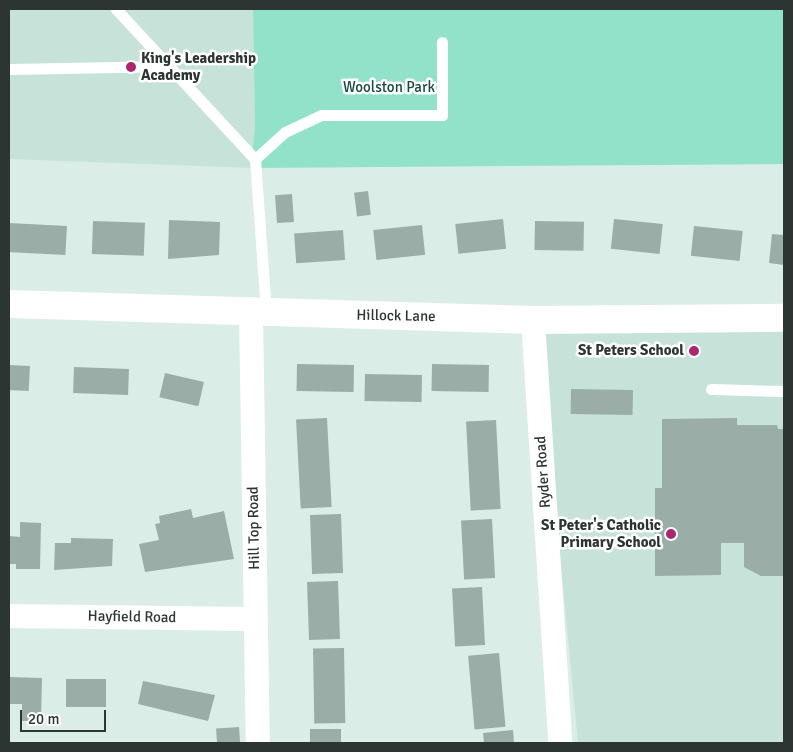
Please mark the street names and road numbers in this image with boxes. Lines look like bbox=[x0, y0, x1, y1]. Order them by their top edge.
street label: Hillock Lane bbox=[356, 306, 436, 326]
street label: Ryder Road bbox=[532, 435, 554, 509]
street label: Hill Top Road bbox=[244, 486, 264, 570]
street label: Hayfield Road bbox=[88, 607, 176, 627]

